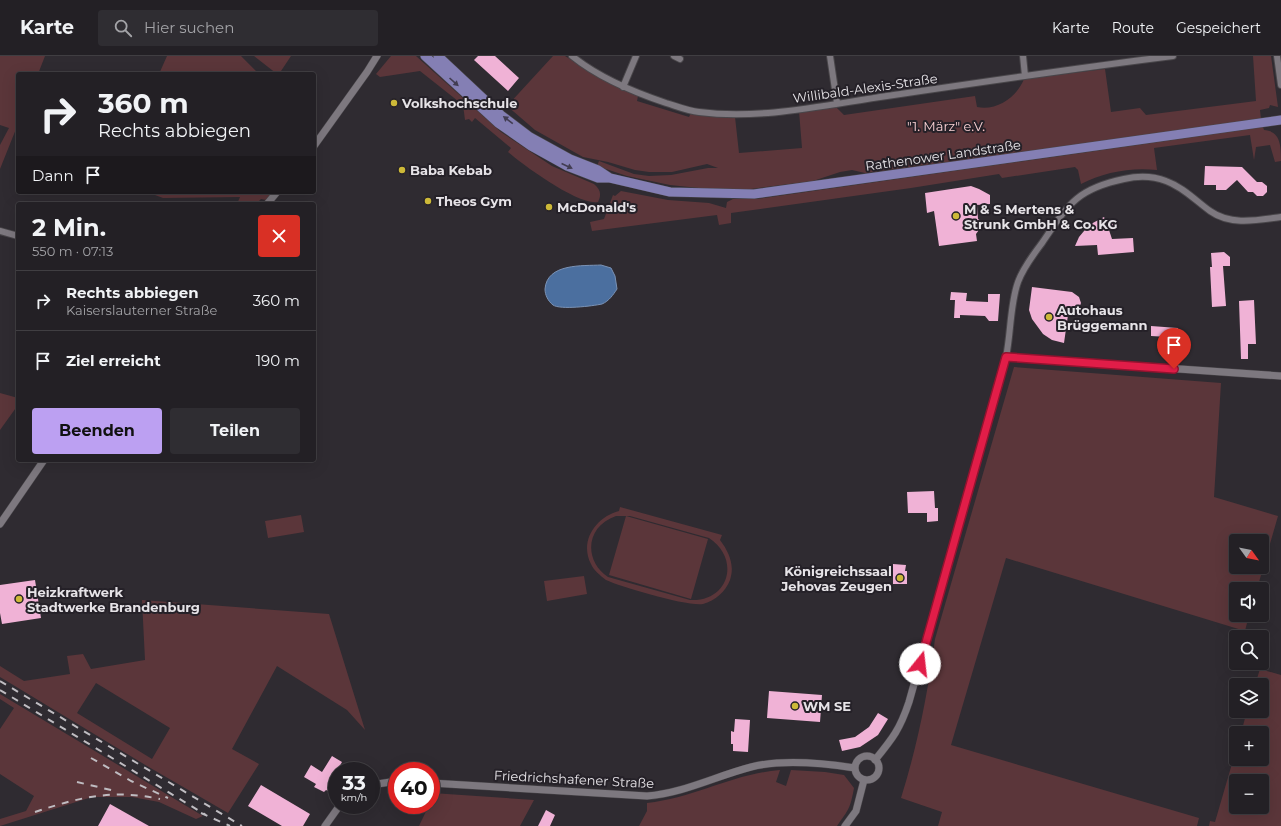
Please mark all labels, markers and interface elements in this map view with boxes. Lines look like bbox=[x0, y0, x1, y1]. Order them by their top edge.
search box bbox=[98, 10, 378, 46]
text: Karte bbox=[20, 16, 74, 39]
icon: search bbox=[112, 17, 134, 39]
text: Hier suchen bbox=[144, 18, 234, 37]
text: Karte bbox=[1052, 19, 1090, 37]
text: Route bbox=[1112, 19, 1154, 37]
text: Gespeichert bbox=[1176, 19, 1261, 37]
street label: Willibald-Alexis-Straße bbox=[792, 70, 938, 106]
one-way arrow bbox=[449, 78, 459, 87]
text: 360 m bbox=[98, 86, 189, 120]
icon: right bbox=[32, 88, 84, 140]
place label: Volkshochschule bbox=[401, 95, 517, 111]
marker: Volkshochschule bbox=[389, 98, 399, 108]
one-way arrow bbox=[503, 116, 514, 125]
park label: "1. März" e.V. bbox=[907, 118, 985, 134]
text: Rechts abbiegen bbox=[98, 120, 251, 142]
street label: Rathenower Landstraße bbox=[864, 136, 1022, 174]
place label: Baba Kebab bbox=[410, 162, 492, 178]
one-way arrow bbox=[561, 163, 572, 169]
icon: arrive bbox=[82, 164, 104, 186]
marker: Baba Kebab bbox=[397, 165, 407, 175]
text: Dann bbox=[32, 166, 74, 185]
place label: Theos Gym bbox=[436, 193, 512, 209]
marker: Theos Gym bbox=[423, 196, 433, 206]
place label: McDonald's bbox=[557, 199, 636, 215]
place label: M & S Mertens & Strunk GmbH & Co. KG bbox=[964, 201, 1117, 232]
marker: McDonald's bbox=[544, 202, 554, 212]
marker: M & S Mertens & Strunk GmbH & Co. KG bbox=[951, 211, 961, 221]
text: 2 Min. bbox=[32, 213, 106, 242]
button: close bbox=[258, 215, 300, 257]
text: 550 m · 07:13 bbox=[32, 243, 113, 259]
text: Rechts abbiegen bbox=[66, 283, 199, 302]
icon: right bbox=[32, 290, 54, 312]
text: 360 m bbox=[253, 291, 300, 310]
text: Kaiserslauterner Straße bbox=[66, 302, 217, 318]
place label: Autohaus Brüggemann bbox=[1056, 302, 1148, 333]
marker: Autohaus Brüggemann bbox=[1044, 312, 1054, 322]
pin bbox=[1157, 328, 1191, 369]
icon: arrive bbox=[1163, 334, 1185, 356]
icon: arrive bbox=[32, 350, 54, 372]
text: Ziel erreicht bbox=[66, 351, 161, 370]
text: 190 m bbox=[256, 351, 300, 370]
button: Beenden bbox=[32, 408, 162, 454]
button: Teilen bbox=[170, 408, 300, 454]
north arrow bbox=[1229, 534, 1269, 574]
map controls bbox=[1229, 534, 1269, 814]
place label: Königreichssaal Jehovas Zeugen bbox=[780, 563, 892, 594]
marker: Königreichssaal Jehovas Zeugen bbox=[895, 573, 905, 583]
button: sound bbox=[1229, 582, 1269, 622]
place label: Heizkraftwerk Stadtwerke Brandenburg bbox=[27, 584, 200, 615]
marker: Heizkraftwerk Stadtwerke Brandenburg bbox=[14, 594, 24, 604]
button: search bbox=[1229, 630, 1269, 670]
position arrow bbox=[899, 643, 941, 685]
button: layers bbox=[1229, 678, 1269, 718]
place label: WM SE bbox=[803, 698, 851, 714]
marker: WM SE bbox=[790, 701, 800, 711]
button: + bbox=[1229, 726, 1269, 766]
speed limit sign: 40 bbox=[388, 762, 440, 814]
street label: Friedrichshafener Straße bbox=[494, 767, 655, 791]
text: 33 bbox=[342, 771, 366, 795]
button: − bbox=[1229, 774, 1269, 814]
text: km/h bbox=[341, 791, 367, 804]

